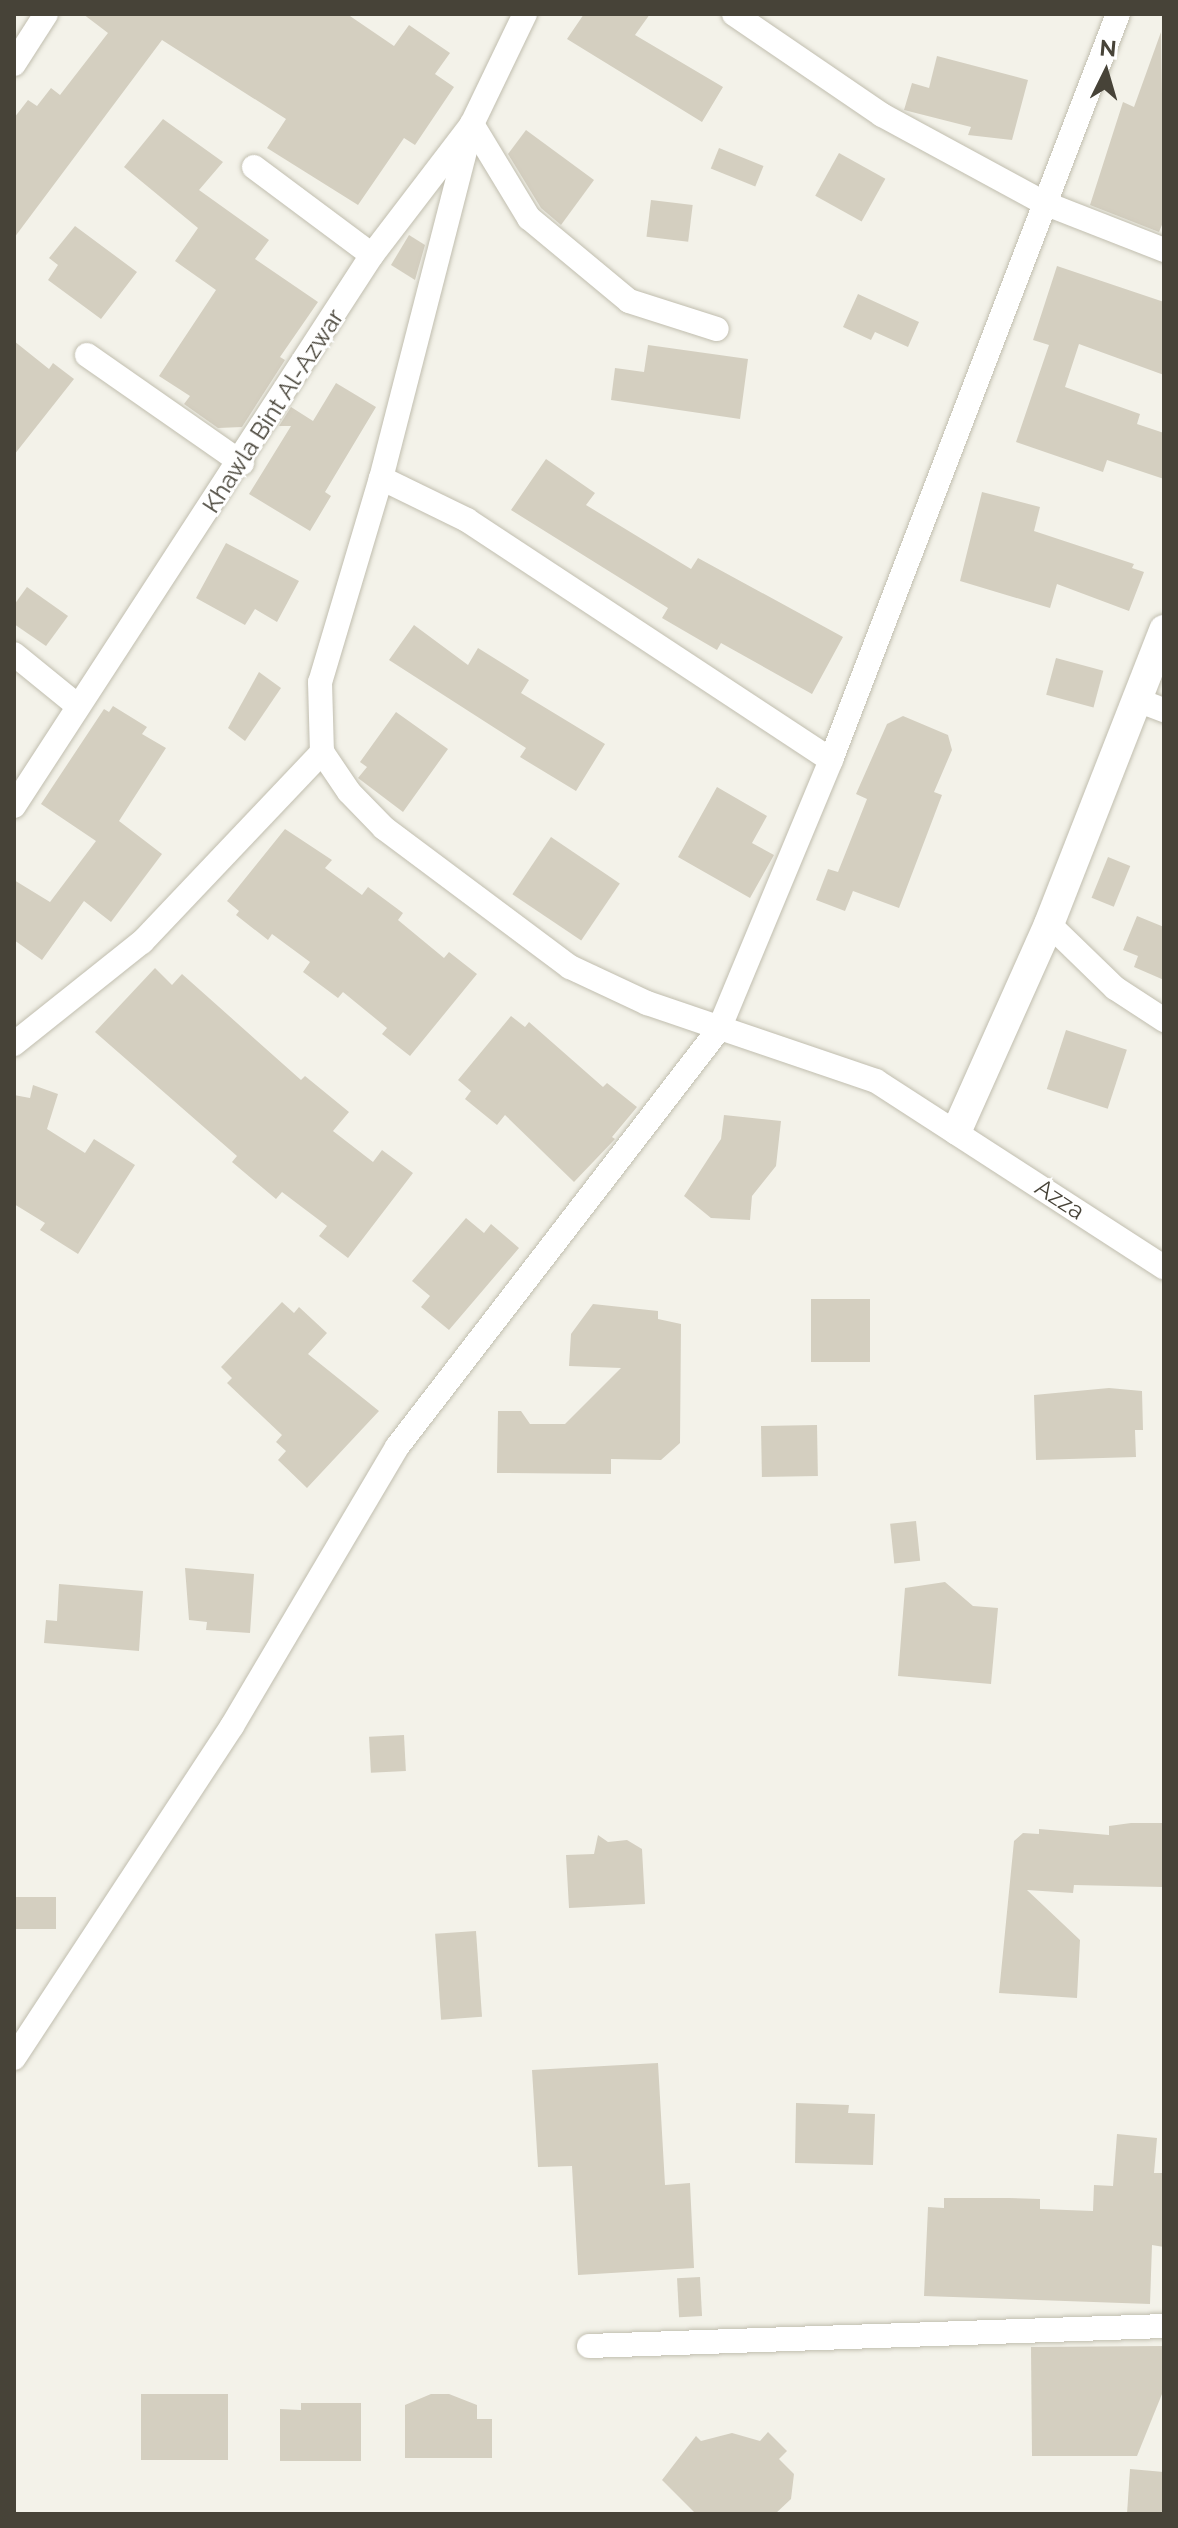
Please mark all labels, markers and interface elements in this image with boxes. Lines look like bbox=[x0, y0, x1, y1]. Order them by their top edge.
north arrow bbox=[1066, 32, 1146, 112]
text: N bbox=[1099, 34, 1118, 62]
street label: Khawla Bint Al-Azwar bbox=[196, 303, 350, 519]
street label: Azza bbox=[1030, 1173, 1090, 1225]

